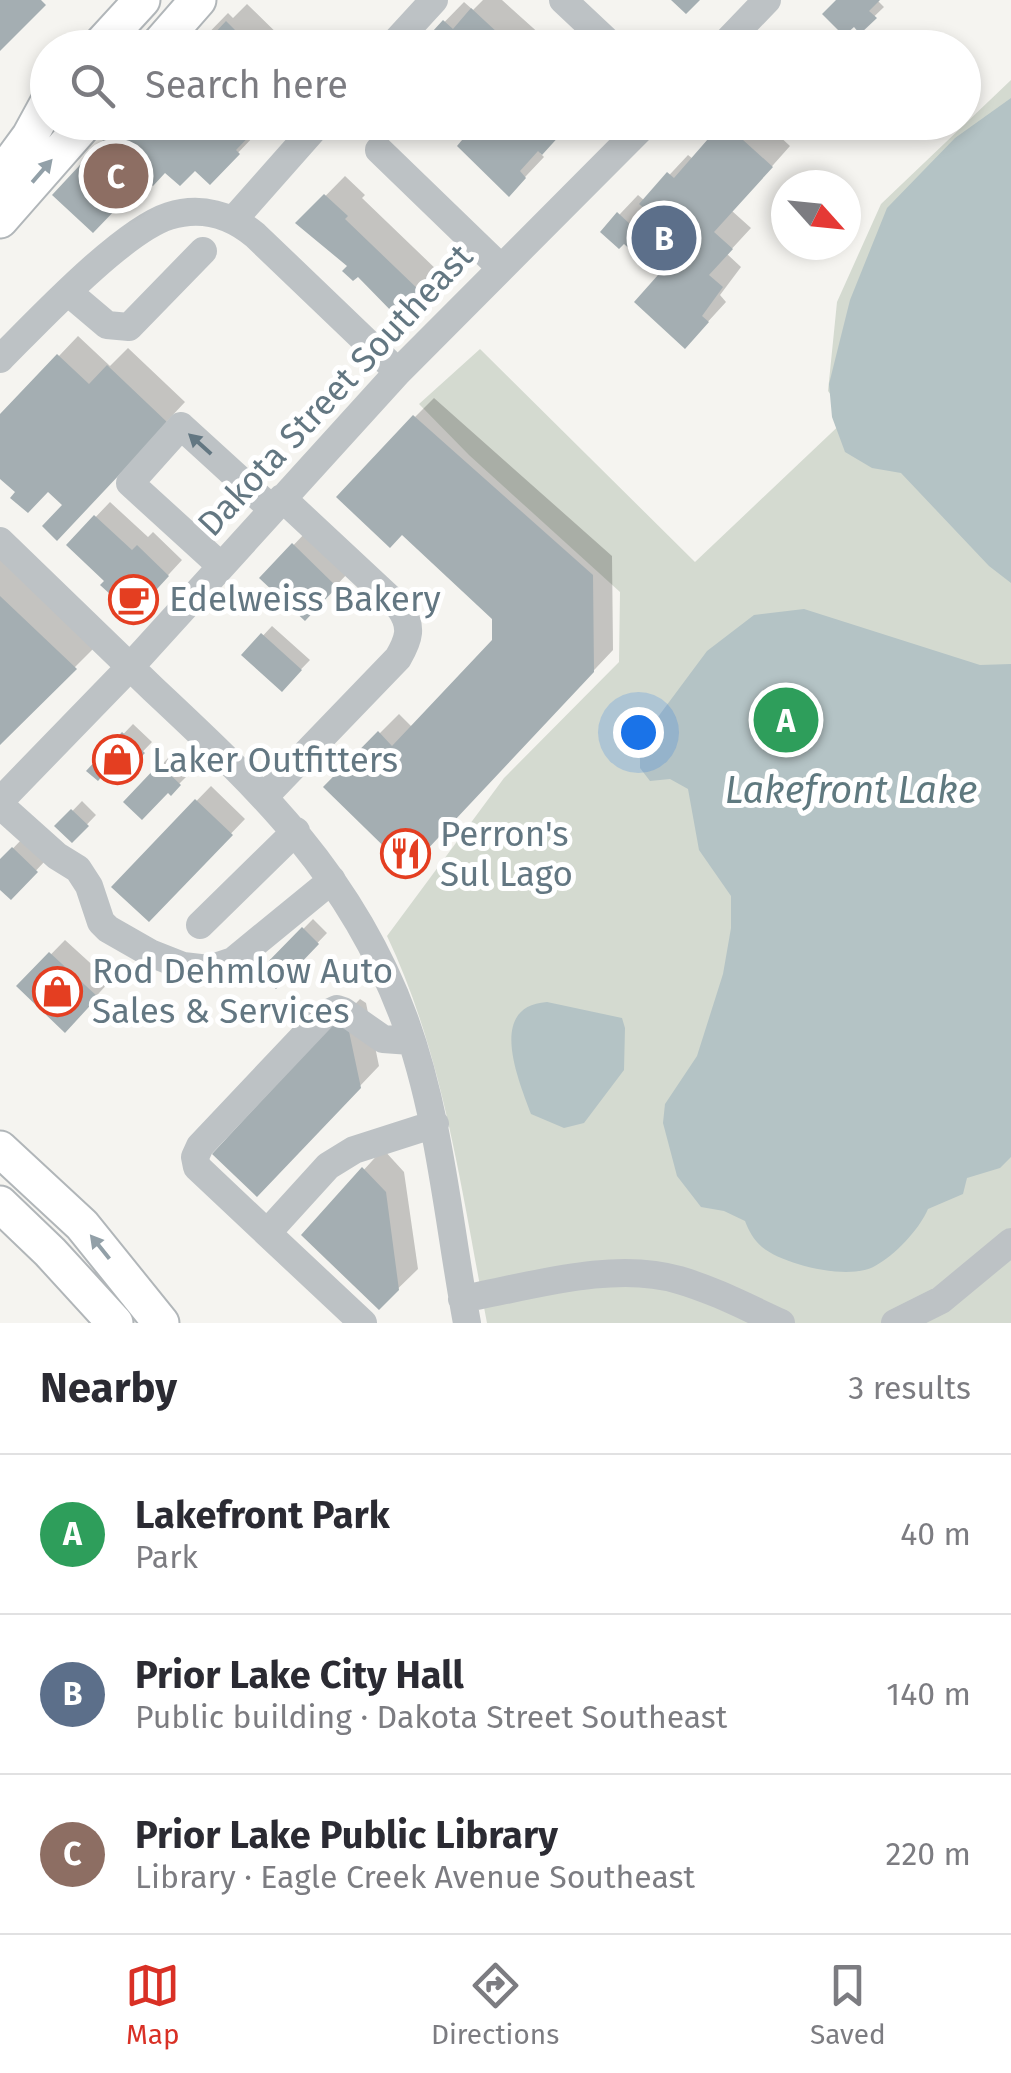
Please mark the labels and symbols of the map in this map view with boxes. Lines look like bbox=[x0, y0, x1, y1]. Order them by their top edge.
pin: C bbox=[84, 138, 148, 214]
one-way arrow bbox=[31, 159, 53, 184]
north arrow bbox=[771, 170, 861, 260]
pin: B bbox=[632, 200, 696, 276]
street label: Dakota Street Southeast bbox=[189, 235, 481, 545]
one-way arrow bbox=[188, 433, 212, 456]
cafe icon: Edelweiss Bakery bbox=[108, 573, 160, 625]
place label: Edelweiss Bakery bbox=[169, 578, 441, 620]
pin: A bbox=[754, 682, 818, 758]
your location bbox=[613, 707, 664, 758]
shop icon: Laker Outfitters bbox=[91, 734, 143, 786]
place label: Laker Outfitters bbox=[152, 739, 398, 781]
water label: Lakefront Lake bbox=[725, 767, 977, 813]
place label: Perron's Sul Lago bbox=[440, 813, 573, 895]
restaurant icon: Perron's Sul Lago bbox=[379, 828, 431, 880]
place label: Rod Dehmlow Auto Sales & Services bbox=[92, 950, 393, 1032]
shop icon: Rod Dehmlow Auto Sales & Services bbox=[31, 965, 83, 1017]
one-way arrow bbox=[90, 1235, 111, 1260]

